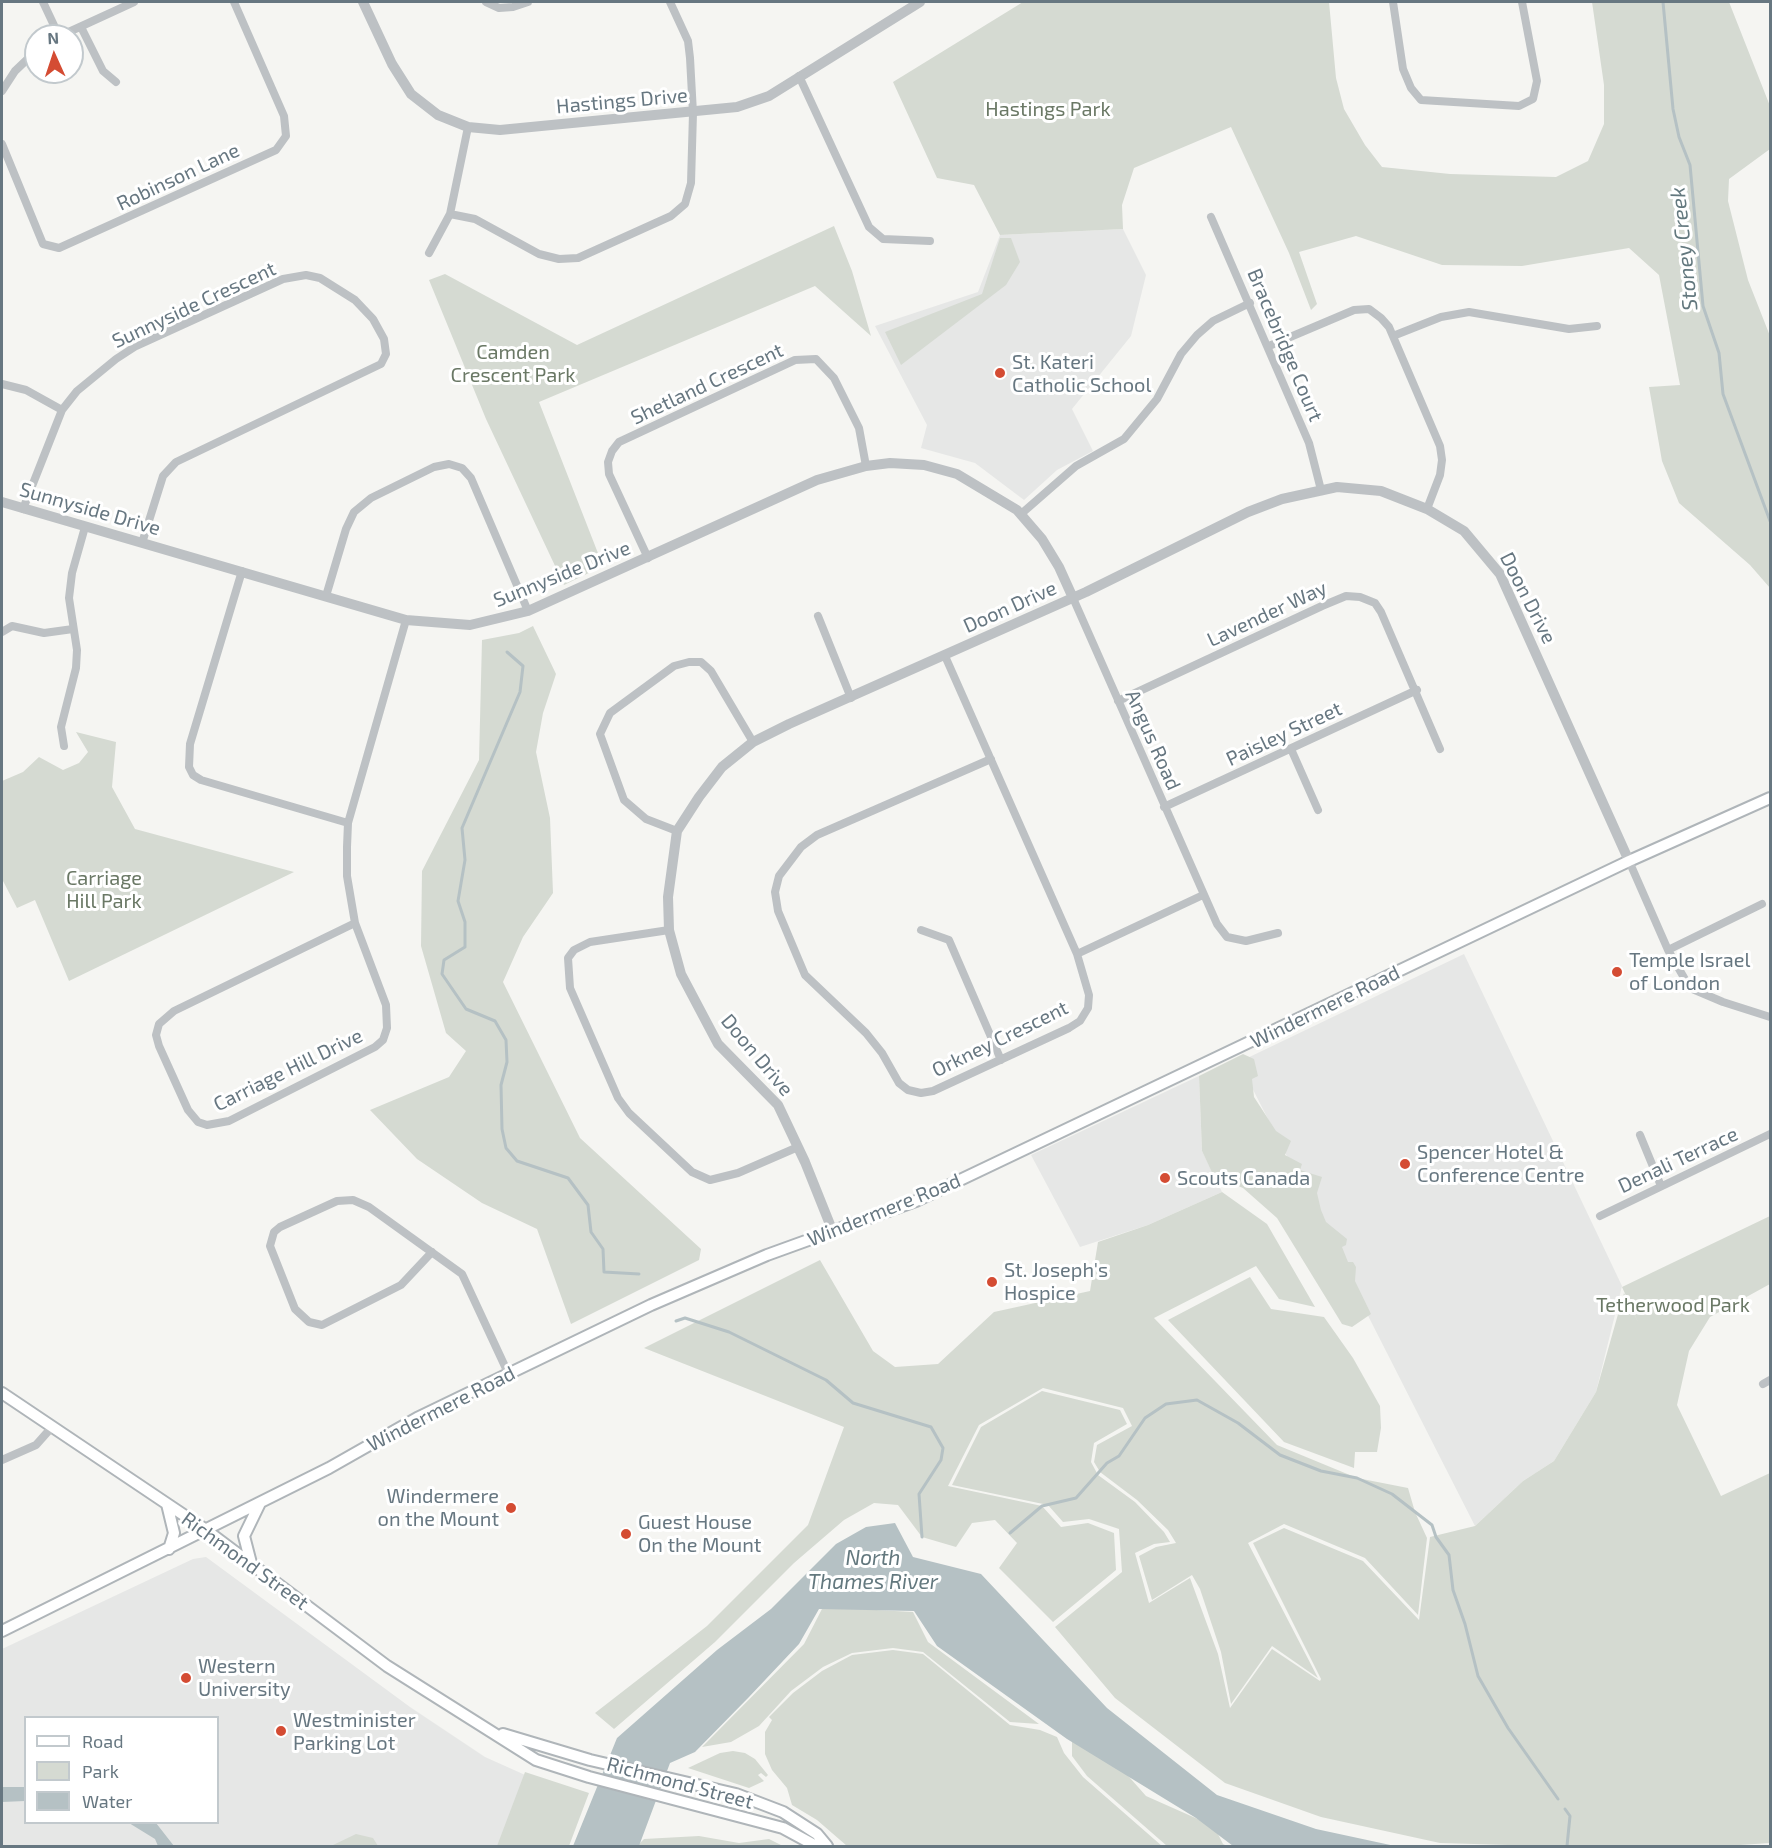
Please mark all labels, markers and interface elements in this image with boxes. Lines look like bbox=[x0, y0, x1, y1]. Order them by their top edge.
north arrow bbox=[24, 24, 84, 84]
text: N bbox=[47, 28, 59, 47]
street label: Hastings Drive bbox=[555, 83, 689, 119]
park label: Hastings Park bbox=[985, 97, 1111, 121]
street label: Robinson Lane bbox=[113, 138, 243, 216]
water label: Stoney Creek bbox=[1665, 186, 1703, 312]
street label: Sunnyside Crescent bbox=[108, 257, 280, 353]
street label: Bracebridge Court bbox=[1242, 265, 1328, 425]
street label: Shetland Crescent bbox=[627, 338, 787, 430]
park label: Camden Crescent Park bbox=[450, 340, 576, 387]
place label: St. Kateri Catholic School bbox=[1012, 350, 1151, 397]
marker: St. Kateri Catholic School bbox=[993, 366, 1007, 380]
street label: Sunnyside Drive bbox=[17, 477, 163, 541]
street label: Sunnyside Drive bbox=[490, 536, 634, 612]
street label: Doon Drive bbox=[1495, 548, 1561, 648]
street label: Doon Drive bbox=[960, 576, 1060, 638]
street label: Lavender Way bbox=[1203, 576, 1331, 652]
street label: Angus Road bbox=[1120, 686, 1186, 794]
street label: Paisley Street bbox=[1222, 697, 1346, 771]
park label: Carriage Hill Park bbox=[66, 866, 142, 913]
place label: Temple Israel of London bbox=[1629, 948, 1750, 995]
street label: Windermere Road bbox=[1246, 960, 1404, 1054]
marker: Temple Israel of London bbox=[1610, 965, 1624, 979]
street label: Orkney Crescent bbox=[928, 996, 1072, 1082]
street label: Doon Drive bbox=[716, 1009, 798, 1101]
street label: Carriage Hill Drive bbox=[210, 1024, 366, 1116]
street label: Denali Terrace bbox=[1614, 1122, 1742, 1198]
place label: Spencer Hotel & Conference Centre bbox=[1417, 1140, 1584, 1187]
marker: Spencer Hotel & Conference Centre bbox=[1398, 1157, 1412, 1171]
place label: Scouts Canada bbox=[1177, 1166, 1310, 1190]
street label: Windermere Road bbox=[804, 1168, 964, 1252]
marker: Scouts Canada bbox=[1158, 1171, 1172, 1185]
place label: St. Joseph's Hospice bbox=[1004, 1258, 1108, 1305]
marker: St. Joseph's Hospice bbox=[985, 1275, 999, 1289]
park label: Tetherwood Park bbox=[1596, 1293, 1750, 1317]
street label: Windermere Road bbox=[363, 1361, 519, 1457]
place label: Windermere on the Mount bbox=[378, 1484, 499, 1531]
marker: Windermere on the Mount bbox=[504, 1501, 518, 1515]
street label: Richmond Street bbox=[177, 1507, 313, 1615]
place label: Guest House On the Mount bbox=[638, 1510, 761, 1557]
marker: Guest House On the Mount bbox=[619, 1527, 633, 1541]
water label: North Thames River bbox=[808, 1545, 938, 1595]
place label: Western University bbox=[198, 1654, 290, 1701]
marker: Western University bbox=[179, 1671, 193, 1685]
place label: Westminister Parking Lot bbox=[293, 1708, 416, 1755]
legend bbox=[24, 1716, 219, 1824]
marker: Westminister Parking Lot bbox=[274, 1724, 288, 1738]
text: Road bbox=[82, 1730, 123, 1752]
street label: Richmond Street bbox=[604, 1752, 756, 1814]
text: Park bbox=[82, 1760, 119, 1782]
text: Water bbox=[82, 1790, 132, 1812]

